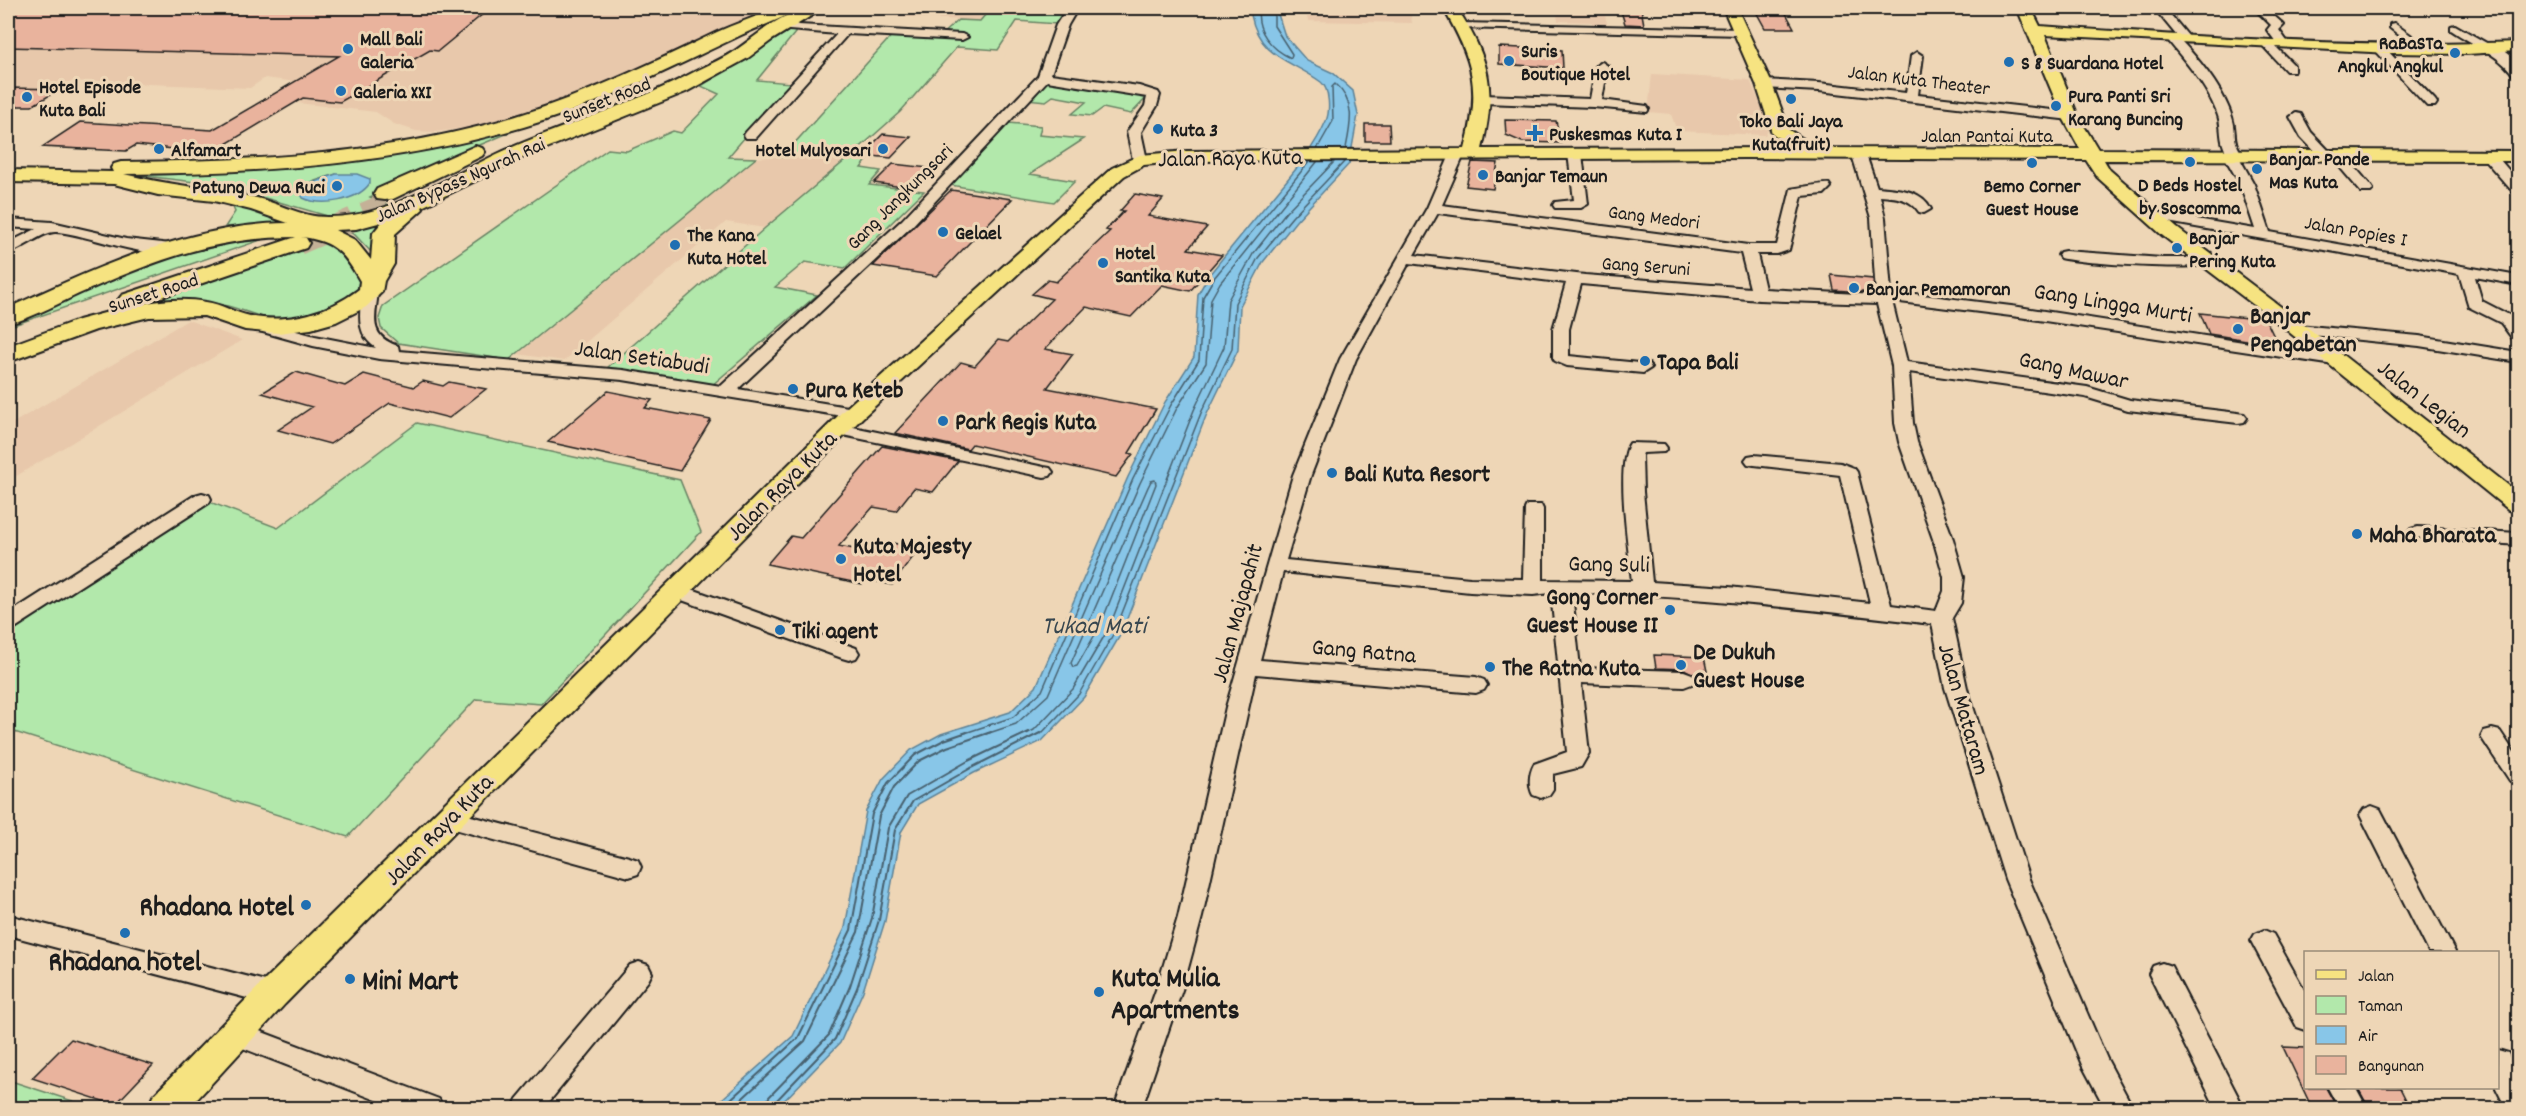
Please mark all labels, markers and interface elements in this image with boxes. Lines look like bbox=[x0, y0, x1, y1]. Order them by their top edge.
place label: Mall Bali Galeria bbox=[360, 27, 423, 78]
place label: RaBaSTa Angkul Angkul bbox=[2337, 31, 2444, 82]
place label: Suris Boutique Hotel bbox=[1521, 39, 1630, 90]
marker: Mall Bali Galeria bbox=[341, 42, 355, 56]
marker: RaBaSTa Angkul Angkul bbox=[2448, 46, 2462, 60]
place label: S 8 Suardana Hotel bbox=[2021, 51, 2164, 79]
marker: Suris Boutique Hotel bbox=[1502, 54, 1516, 68]
marker: S 8 Suardana Hotel bbox=[2002, 55, 2016, 69]
street label: Jalan Kuta Theater bbox=[1846, 59, 1992, 105]
street label: Sunset Road bbox=[559, 71, 656, 132]
place label: Hotel Episode Kuta Bali bbox=[39, 75, 141, 126]
place label: Galeria XXI bbox=[353, 80, 432, 108]
marker: Galeria XXI bbox=[334, 84, 348, 98]
place label: Pura Panti Sri Karang Buncing bbox=[2068, 84, 2183, 135]
marker: Hotel Episode Kuta Bali bbox=[20, 90, 34, 104]
marker: Toko Bali Jaya Kuta(fruit) bbox=[1784, 92, 1798, 106]
marker: Pura Panti Sri Karang Buncing bbox=[2049, 99, 2063, 113]
place label: Toko Bali Jaya Kuta(fruit) bbox=[1740, 109, 1843, 160]
place label: Kuta 3 bbox=[1170, 118, 1218, 146]
marker: Kuta 3 bbox=[1151, 122, 1165, 136]
place label: Puskesmas Kuta I bbox=[1549, 122, 1683, 150]
marker: Puskesmas Kuta I bbox=[1526, 124, 1544, 142]
street label: Jalan Pantai Kuta bbox=[1921, 124, 2054, 152]
street label: Jalan Bypass Ngurah Rai bbox=[372, 132, 551, 232]
place label: Alfamart bbox=[171, 138, 242, 166]
place label: Hotel Mulyosari bbox=[755, 138, 871, 166]
street label: Gang Jangkungsari bbox=[842, 138, 961, 258]
marker: Alfamart bbox=[152, 142, 166, 156]
marker: Hotel Mulyosari bbox=[876, 142, 890, 156]
street label: Jalan Raya Kuta bbox=[1158, 142, 1303, 178]
place label: Banjar Pande Mas Kuta bbox=[2269, 147, 2370, 198]
marker: D Beds Hostel by Soscomma bbox=[2183, 155, 2197, 169]
marker: Bemo Corner Guest House bbox=[2025, 156, 2039, 170]
marker: Banjar Pande Mas Kuta bbox=[2250, 162, 2264, 176]
place label: Banjar Temaun bbox=[1495, 164, 1608, 192]
marker: Banjar Temaun bbox=[1476, 168, 1490, 182]
place label: D Beds Hostel by Soscomma bbox=[2138, 173, 2242, 224]
place label: Bemo Corner Guest House bbox=[1983, 174, 2081, 225]
place label: Patung Dewa Ruci bbox=[192, 175, 325, 203]
marker: Patung Dewa Ruci bbox=[330, 179, 344, 193]
street label: Gang Medori bbox=[1606, 199, 1701, 239]
street label: Jalan Popies I bbox=[2302, 210, 2409, 256]
place label: Gelael bbox=[955, 221, 1002, 249]
place label: The Kana Kuta Hotel bbox=[687, 223, 767, 274]
marker: Gelael bbox=[936, 225, 950, 239]
place label: Banjar Pering Kuta bbox=[2189, 226, 2276, 277]
marker: The Kana Kuta Hotel bbox=[668, 238, 682, 252]
place label: Hotel Santika Kuta bbox=[1115, 241, 1211, 292]
marker: Banjar Pering Kuta bbox=[2170, 241, 2184, 255]
street label: Gang Seruni bbox=[1601, 251, 1691, 285]
marker: Hotel Santika Kuta bbox=[1096, 256, 1110, 270]
street label: Sunset Road bbox=[105, 267, 203, 323]
street label: Gang Lingga Murti bbox=[2031, 276, 2194, 334]
place label: Banjar Pemamoran bbox=[1866, 277, 2010, 305]
marker: Banjar Pemamoran bbox=[1847, 281, 1861, 295]
place label: Banjar Pengabetan bbox=[2250, 301, 2356, 363]
marker: Banjar Pengabetan bbox=[2231, 322, 2245, 336]
street label: Jalan Setiabudi bbox=[572, 333, 711, 385]
street label: Gang Mawar bbox=[2015, 344, 2131, 400]
place label: Tapa Bali bbox=[1657, 347, 1739, 381]
street label: Jalan Legian bbox=[2369, 353, 2477, 448]
marker: Tapa Bali bbox=[1638, 354, 1652, 368]
place label: Pura Keteb bbox=[805, 375, 903, 409]
marker: Pura Keteb bbox=[786, 382, 800, 396]
place label: Park Regis Kuta bbox=[955, 407, 1096, 441]
marker: Park Regis Kuta bbox=[936, 414, 950, 428]
street label: Jalan Raya Kuta bbox=[720, 423, 847, 550]
place label: Bali Kuta Resort bbox=[1344, 459, 1490, 493]
marker: Bali Kuta Resort bbox=[1325, 466, 1339, 480]
place label: Maha Bharata bbox=[2369, 520, 2497, 554]
marker: Maha Bharata bbox=[2350, 527, 2364, 541]
place label: Kuta Majesty Hotel bbox=[853, 531, 972, 593]
street label: Jalan Majapahit bbox=[1204, 540, 1274, 687]
street label: Gang Suli bbox=[1568, 548, 1650, 584]
marker: Kuta Majesty Hotel bbox=[834, 552, 848, 566]
place label: Gong Corner Guest House II bbox=[1526, 582, 1659, 644]
marker: Gong Corner Guest House II bbox=[1663, 603, 1677, 617]
water label: Tukad Mati bbox=[1042, 609, 1150, 646]
place label: Tiki agent bbox=[792, 616, 878, 650]
marker: Tiki agent bbox=[773, 623, 787, 637]
street label: Gang Ratna bbox=[1310, 631, 1418, 675]
place label: De Dukuh Guest House bbox=[1693, 637, 1805, 699]
street label: Jalan Mataram bbox=[1927, 640, 1997, 780]
place label: The Ratna Kuta bbox=[1502, 653, 1641, 687]
marker: De Dukuh Guest House bbox=[1674, 658, 1688, 672]
marker: The Ratna Kuta bbox=[1483, 660, 1497, 674]
street label: Jalan Raya Kuta bbox=[378, 767, 503, 895]
place label: Rhadana Hotel bbox=[140, 890, 294, 930]
marker: Rhadana Hotel bbox=[299, 898, 313, 912]
marker: Rhadana hotel bbox=[118, 926, 132, 940]
place label: Rhadana hotel bbox=[49, 945, 202, 985]
legend bbox=[2304, 951, 2499, 1089]
place label: Kuta Mulia Apartments bbox=[1111, 961, 1240, 1033]
place label: Mini Mart bbox=[362, 964, 459, 1004]
text: Jalan bbox=[2358, 965, 2394, 990]
marker: Mini Mart bbox=[343, 972, 357, 986]
marker: Kuta Mulia Apartments bbox=[1092, 985, 1106, 999]
text: Taman bbox=[2358, 995, 2403, 1020]
text: Air bbox=[2358, 1025, 2378, 1050]
text: Bangunan bbox=[2358, 1055, 2424, 1080]

